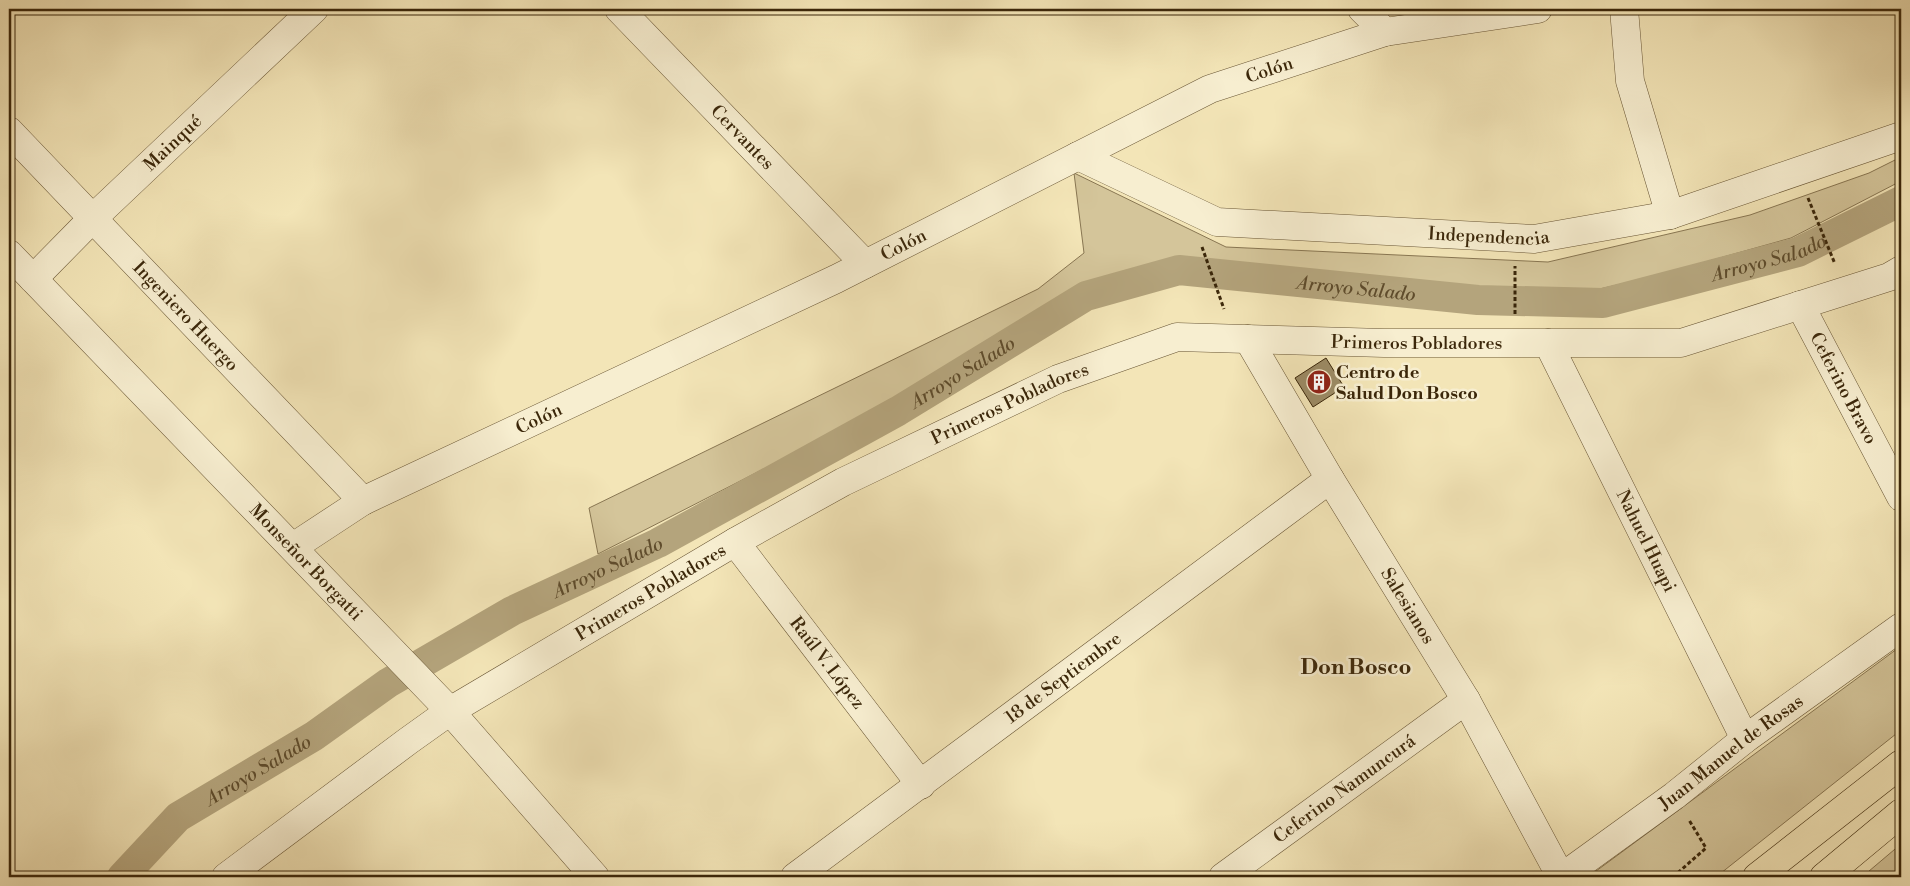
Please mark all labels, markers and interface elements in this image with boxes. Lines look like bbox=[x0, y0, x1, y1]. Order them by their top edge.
street label: Colón bbox=[1243, 52, 1296, 89]
street label: Cervantes bbox=[706, 100, 779, 175]
street label: Mainqué bbox=[139, 110, 207, 176]
street label: Independencia bbox=[1428, 222, 1552, 251]
street label: Colón bbox=[877, 224, 931, 266]
water label: Arroyo Salado bbox=[1707, 229, 1830, 288]
street label: Ingeniero Huergo bbox=[128, 256, 244, 376]
water label: Arroyo Salado bbox=[1294, 271, 1417, 307]
street label: Ceferino Bravo bbox=[1804, 328, 1882, 448]
street label: Primeros Pobladores bbox=[1331, 330, 1502, 355]
water label: Arroyo Salado bbox=[904, 331, 1020, 415]
street label: Primeros Pobladores bbox=[927, 358, 1092, 450]
place label: Centro de Salud Don Bosco bbox=[1336, 361, 1478, 405]
building icon: Centro de Salud Don Bosco bbox=[1306, 369, 1332, 395]
street label: Colón bbox=[512, 398, 566, 440]
street label: Nahuel Huapi bbox=[1611, 486, 1681, 596]
street label: Monseñor Borgatti bbox=[244, 499, 368, 626]
water label: Arroyo Salado bbox=[547, 531, 667, 604]
street label: Primeros Pobladores bbox=[571, 539, 731, 646]
street label: Salesianos bbox=[1375, 563, 1440, 649]
street label: Raúl V. López bbox=[784, 612, 870, 714]
street label: 18 de Septiembre bbox=[1001, 627, 1126, 729]
district label: Don Bosco bbox=[1301, 654, 1411, 681]
street label: Juan Manuel de Rosas bbox=[1654, 690, 1808, 816]
street label: Ceferino Namuncurá bbox=[1269, 729, 1421, 849]
water label: Arroyo Salado bbox=[199, 730, 316, 812]

